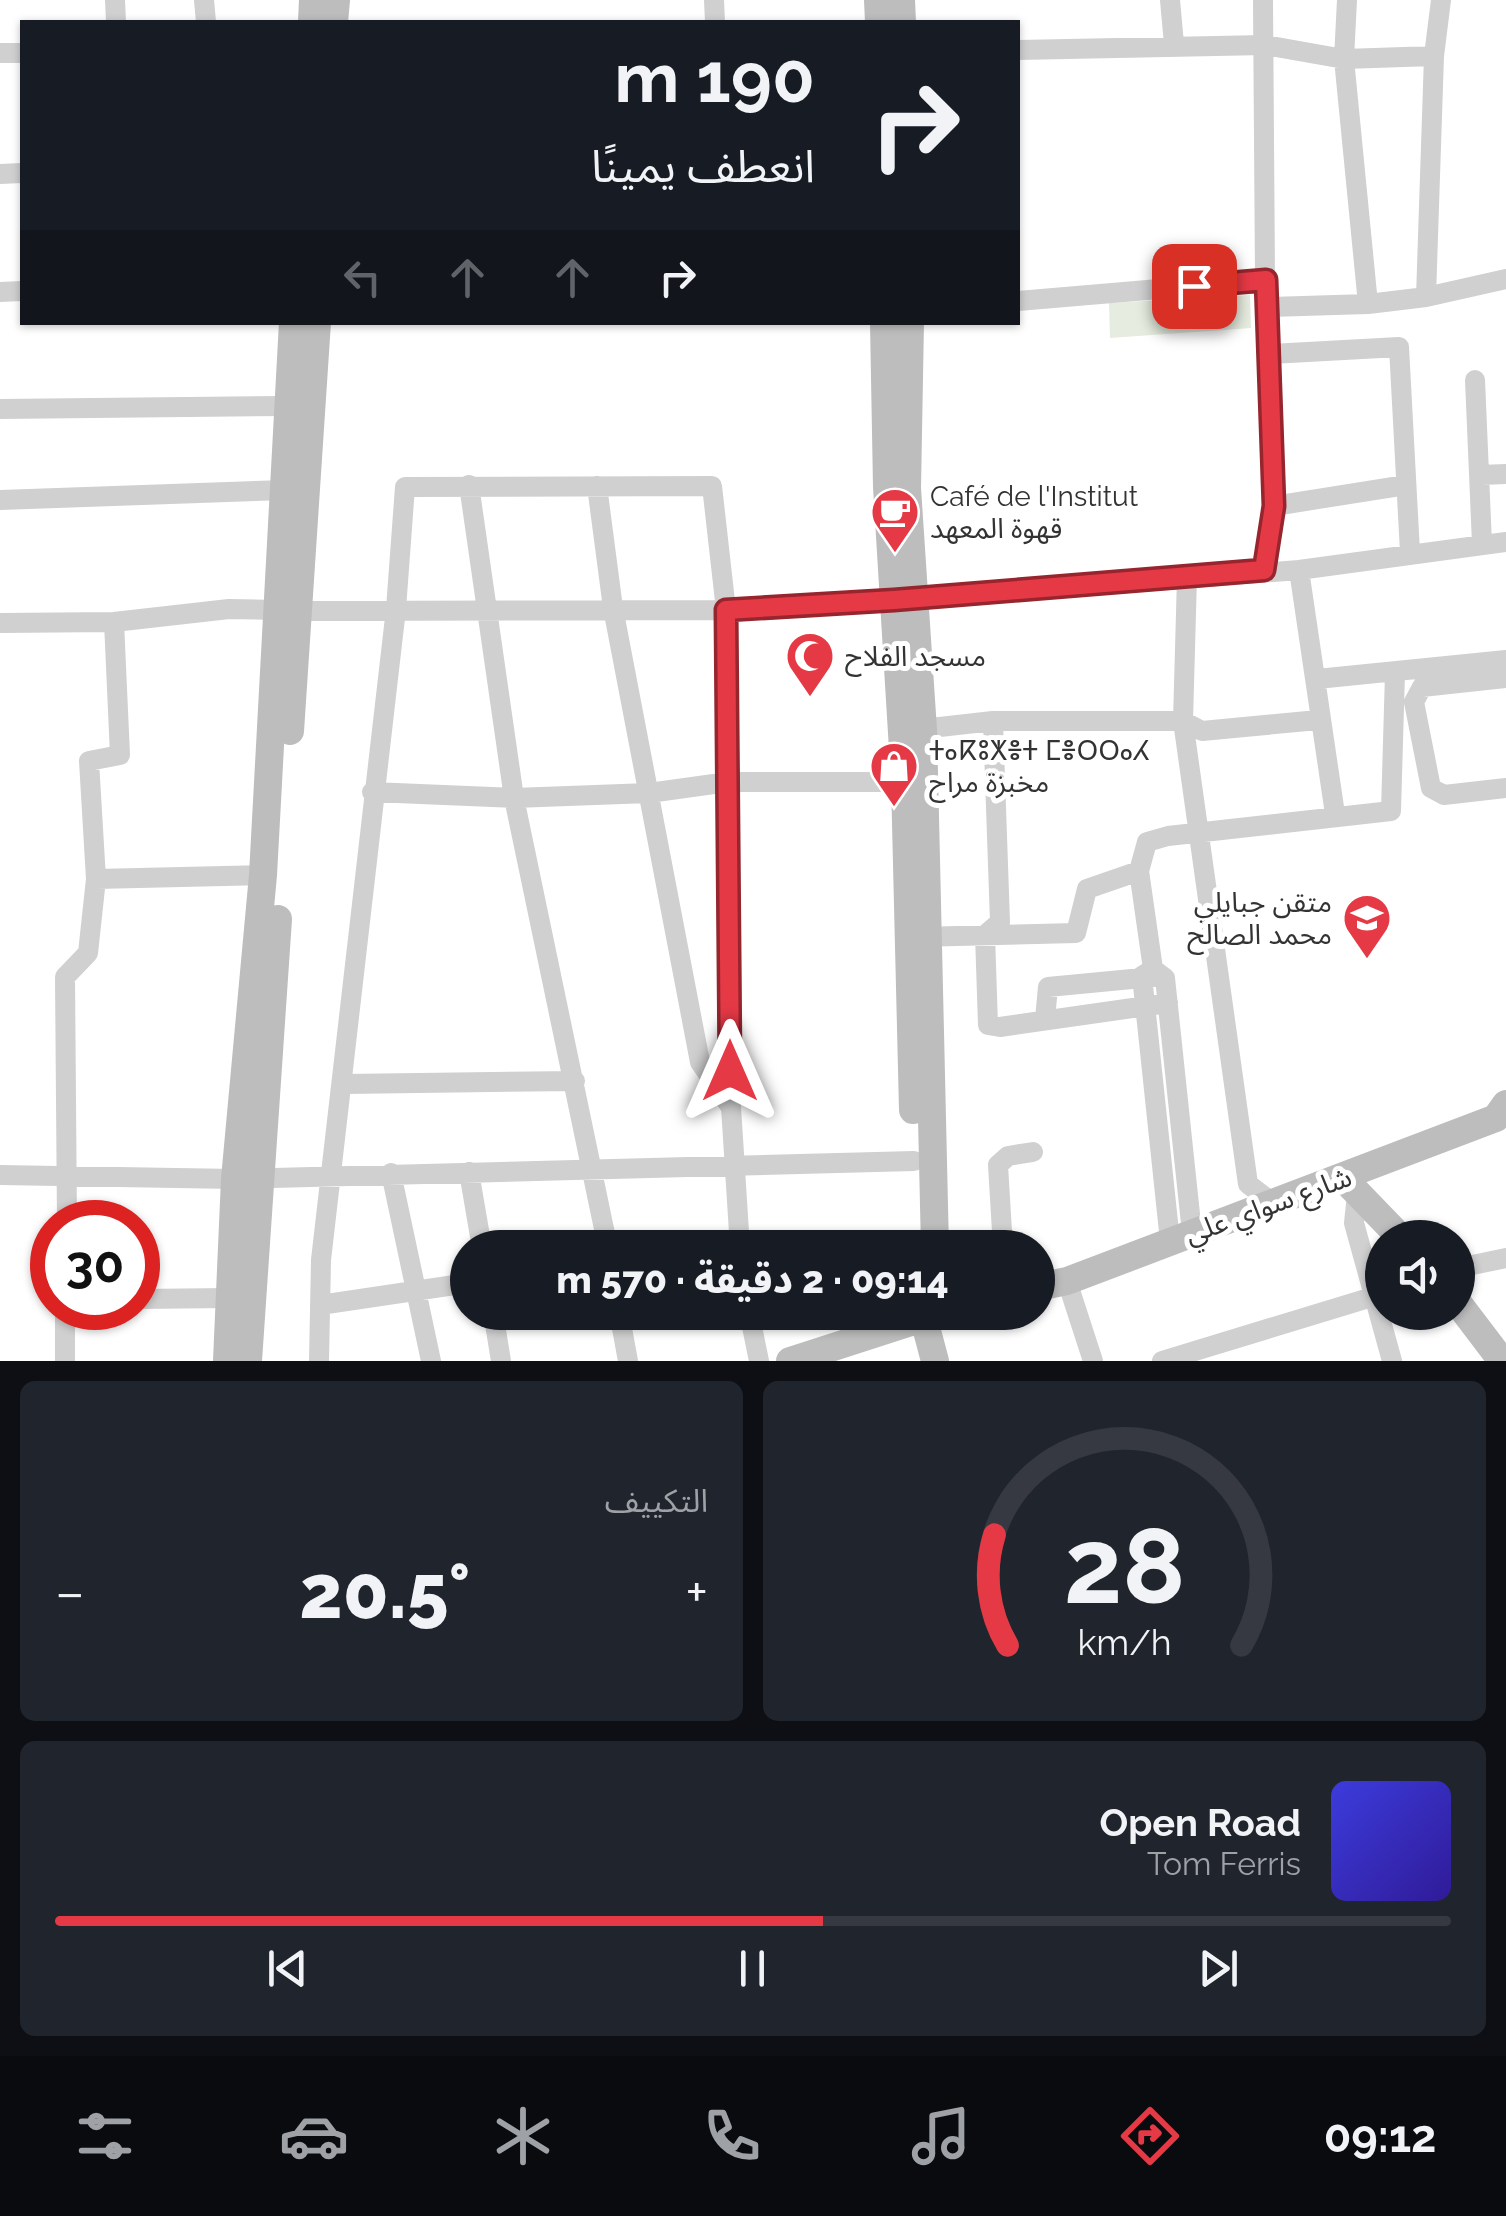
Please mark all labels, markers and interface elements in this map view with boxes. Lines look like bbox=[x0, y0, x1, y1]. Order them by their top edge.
text: 190 m bbox=[614, 36, 815, 118]
icon: right bbox=[850, 60, 980, 190]
text: انعطف يمينًا bbox=[591, 140, 815, 193]
pin bbox=[1152, 244, 1237, 329]
icon: left bbox=[335, 250, 390, 305]
icon: ahead bbox=[440, 250, 495, 305]
icon: ahead bbox=[545, 250, 600, 305]
icon: right bbox=[650, 250, 705, 305]
icon: arrive bbox=[1167, 259, 1222, 314]
place label: Café de l'Institut قهوة المعهد bbox=[930, 480, 1139, 545]
cafe icon: Café de l'Institut قهوة المعهد bbox=[869, 486, 921, 554]
mosque icon: مسجد الفلاح bbox=[784, 630, 836, 698]
place label: مسجد الفلاح bbox=[845, 640, 986, 677]
place label: ⵜⴰⴽⵓⵅⴻⵜ ⵎⴻⵔⵔⴰⵃ مخبزة مراح bbox=[929, 734, 1150, 803]
shop icon: ⵜⴰⴽⵓⵅⴻⵜ ⵎⴻⵔⵔⴰⵃ مخبزة مراح bbox=[868, 740, 920, 808]
place label: متقن جبايلي محمد الصالح bbox=[1187, 886, 1332, 955]
school or university icon: متقن جبايلي محمد الصالح bbox=[1341, 892, 1393, 960]
position arrow bbox=[678, 1019, 782, 1123]
street label: شارع سواي علي bbox=[1180, 1160, 1358, 1255]
speed limit sign: 30 bbox=[30, 1200, 160, 1330]
map controls bbox=[1365, 1220, 1475, 1330]
button: sound bbox=[1365, 1220, 1475, 1330]
text: 09:14 · 2 دقيقة · 570 m bbox=[556, 1257, 949, 1302]
text: التكييف bbox=[605, 1482, 708, 1519]
text: 28 bbox=[1064, 1505, 1185, 1627]
text: 20.5° bbox=[299, 1547, 471, 1636]
text: − bbox=[55, 1560, 85, 1625]
text: + bbox=[685, 1560, 708, 1625]
text: km/h bbox=[1077, 1621, 1172, 1663]
text: Open Road bbox=[1100, 1800, 1301, 1845]
text: Tom Ferris bbox=[1147, 1845, 1301, 1882]
icon: previous bbox=[260, 1941, 315, 1996]
icon: pause bbox=[725, 1941, 780, 1996]
icon: next bbox=[1191, 1941, 1246, 1996]
icon: filters bbox=[70, 2101, 140, 2171]
icon: car bbox=[279, 2101, 349, 2171]
icon: climate bbox=[488, 2101, 558, 2171]
icon: phone bbox=[697, 2101, 767, 2171]
icon: music bbox=[906, 2101, 976, 2171]
icon: directions bbox=[1115, 2101, 1185, 2171]
text: 09:12 bbox=[1324, 2110, 1437, 2163]

